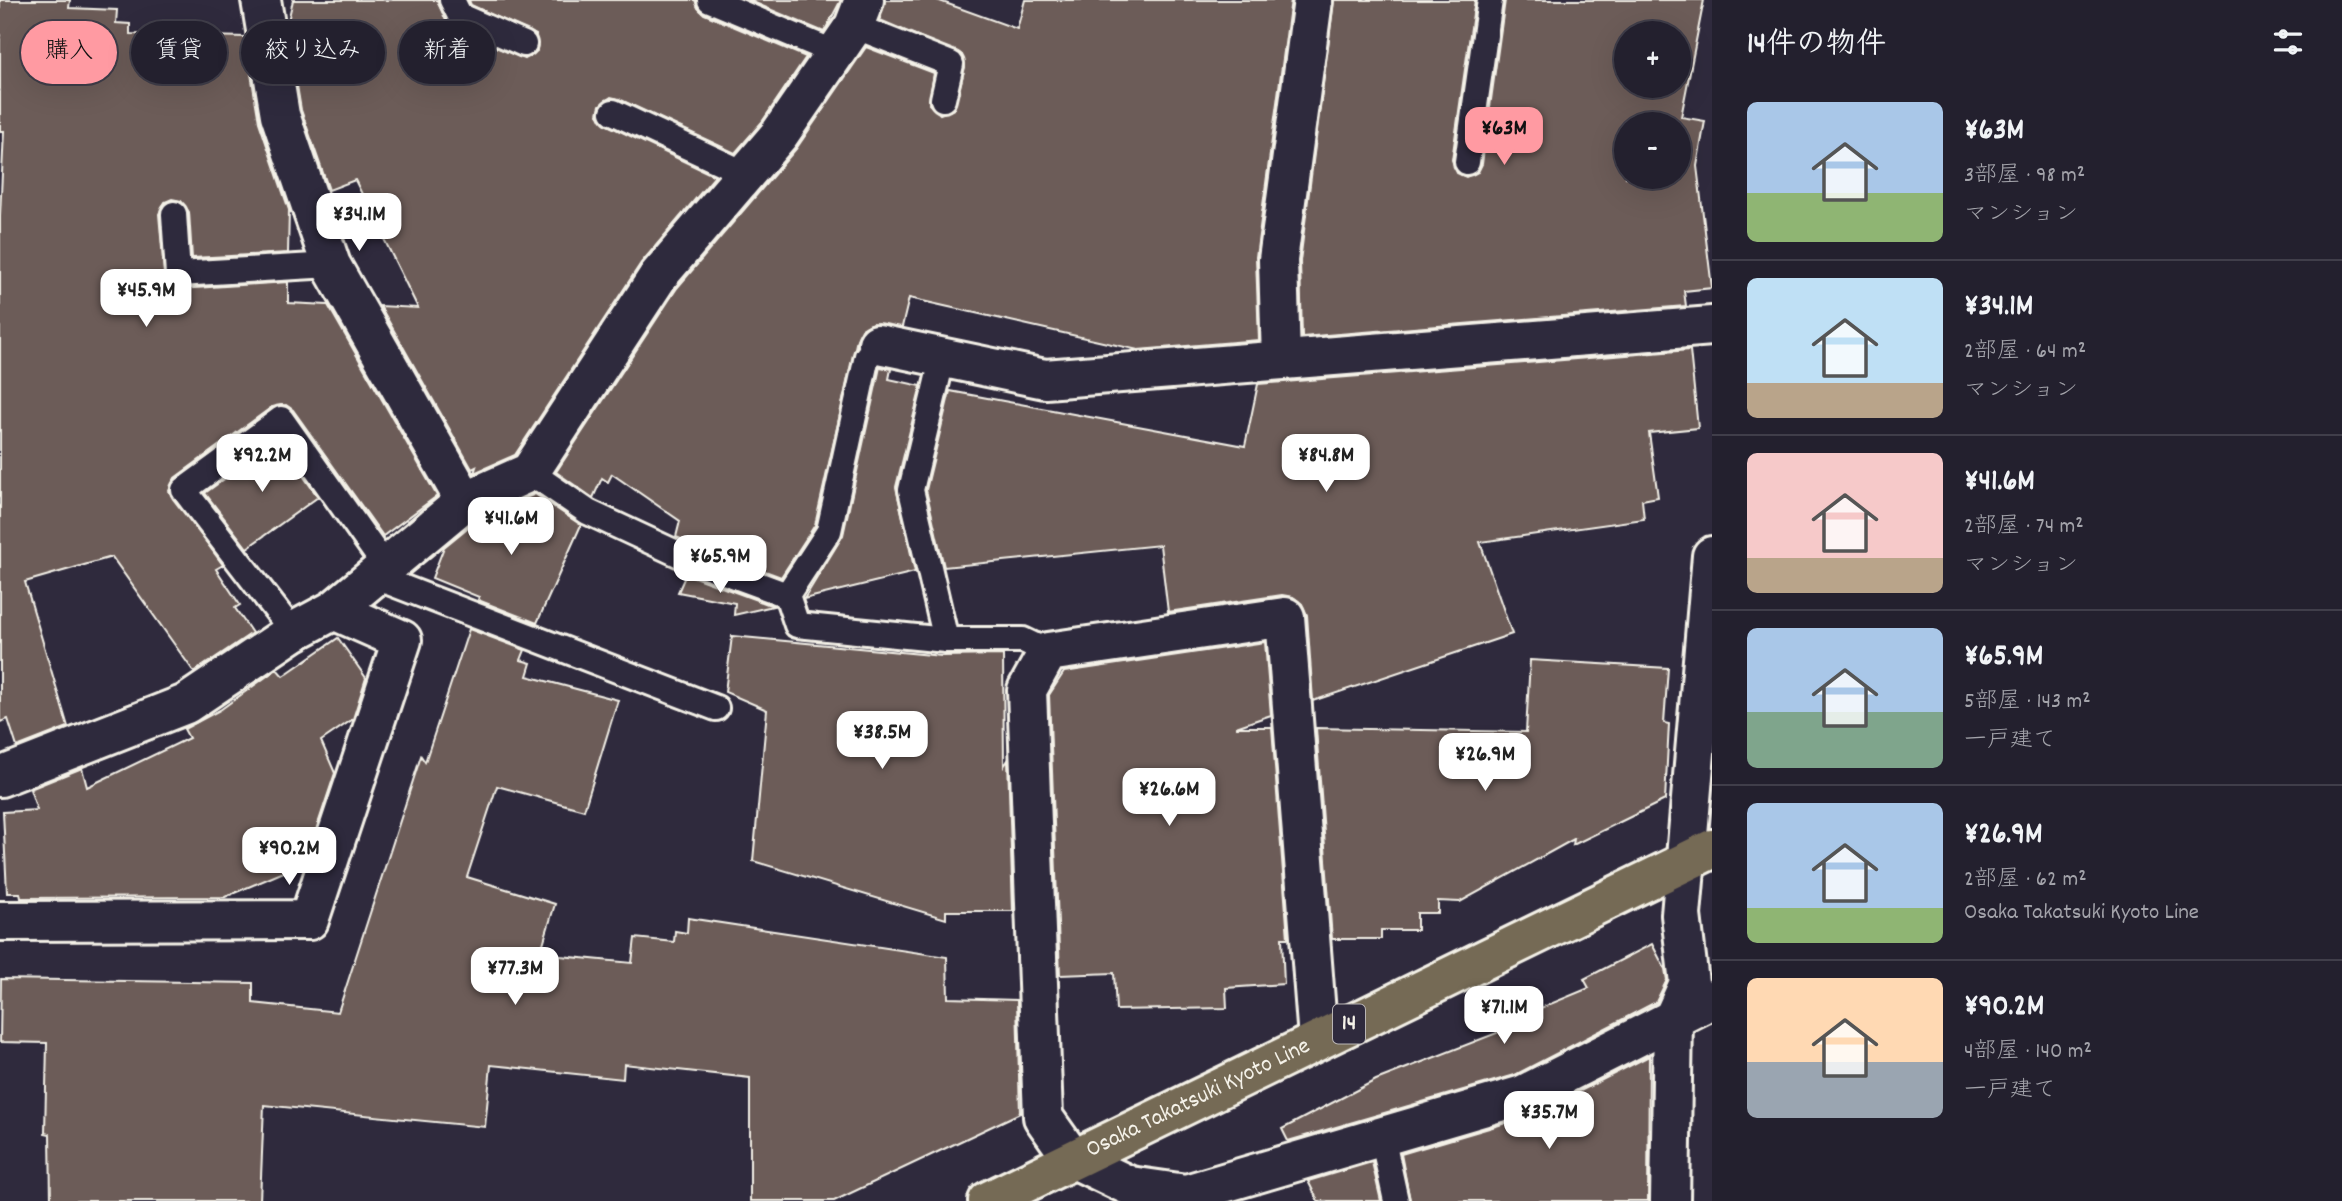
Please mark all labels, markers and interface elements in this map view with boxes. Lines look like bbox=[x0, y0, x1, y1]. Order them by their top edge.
chip: 購入 bbox=[21, 21, 117, 84]
chip: 賃貸 bbox=[131, 21, 227, 84]
chip: 絞り込み bbox=[241, 21, 385, 84]
chip: 新着 bbox=[399, 21, 495, 84]
map controls bbox=[1614, 21, 1691, 189]
button: + bbox=[1614, 21, 1691, 98]
icon: filters bbox=[2269, 23, 2307, 61]
text: 14件の物件 bbox=[1747, 25, 1886, 68]
pin: ¥63M bbox=[1463, 108, 1545, 167]
text: ¥63M bbox=[1964, 111, 2024, 154]
button: − bbox=[1614, 112, 1691, 189]
text: ¥63M bbox=[1481, 113, 1527, 146]
icon: home bbox=[1803, 130, 1887, 214]
text: 3部屋 · 98 m² bbox=[1964, 160, 2085, 193]
pin: ¥34.1M bbox=[302, 194, 416, 253]
text: ¥34.1M bbox=[332, 199, 386, 232]
text: マンション bbox=[1964, 199, 2078, 232]
pin: ¥45.9M bbox=[89, 270, 203, 329]
text: ¥45.9M bbox=[116, 275, 176, 308]
text: ¥34.1M bbox=[1964, 287, 2033, 330]
icon: home bbox=[1803, 306, 1887, 390]
text: 2部屋 · 64 m² bbox=[1964, 336, 2086, 369]
text: マンション bbox=[1964, 375, 2078, 408]
pin: ¥92.2M bbox=[205, 434, 319, 494]
pin: ¥84.8M bbox=[1269, 434, 1383, 494]
text: ¥92.2M bbox=[232, 440, 292, 473]
text: ¥84.8M bbox=[1298, 440, 1354, 473]
text: ¥41.6M bbox=[1964, 462, 2035, 505]
icon: home bbox=[1803, 481, 1887, 565]
pin: ¥41.6M bbox=[454, 498, 568, 557]
text: ¥41.6M bbox=[484, 503, 538, 536]
text: 2部屋 · 74 m² bbox=[1964, 511, 2084, 544]
pin: ¥65.9M bbox=[663, 536, 777, 595]
text: ¥65.9M bbox=[690, 541, 750, 574]
text: マンション bbox=[1964, 550, 2078, 583]
text: ¥65.9M bbox=[1964, 637, 2043, 680]
icon: home bbox=[1803, 656, 1887, 740]
text: 5部屋 · 143 m² bbox=[1964, 686, 2091, 719]
pin: ¥38.5M bbox=[825, 712, 939, 771]
text: ¥38.5M bbox=[853, 717, 911, 750]
text: 一戸建て bbox=[1964, 725, 2056, 758]
pin: ¥26.9M bbox=[1428, 734, 1542, 793]
text: ¥26.9M bbox=[1455, 739, 1515, 772]
pin: ¥26.6M bbox=[1112, 768, 1226, 828]
text: ¥26.6M bbox=[1138, 774, 1200, 807]
text: ¥26.9M bbox=[1964, 815, 2043, 858]
pin: ¥90.2M bbox=[232, 828, 346, 887]
icon: home bbox=[1803, 831, 1887, 915]
text: ¥90.2M bbox=[258, 833, 320, 866]
text: 2部屋 · 62 m² bbox=[1964, 864, 2087, 897]
text: Osaka Takatsuki Kyoto Line bbox=[1964, 897, 2199, 930]
pin: ¥77.3M bbox=[458, 948, 572, 1007]
text: ¥77.3M bbox=[487, 953, 543, 986]
pin: ¥71.1M bbox=[1447, 986, 1561, 1046]
text: ¥90.2M bbox=[1964, 987, 2044, 1030]
text: ¥71.1M bbox=[1480, 992, 1528, 1025]
road number: 14 bbox=[1333, 1004, 1365, 1044]
icon: home bbox=[1803, 1006, 1887, 1090]
street label: Osaka Takatsuki Kyoto Line bbox=[1081, 1030, 1316, 1168]
text: 4部屋 · 140 m² bbox=[1964, 1036, 2092, 1069]
text: 一戸建て bbox=[1964, 1075, 2056, 1108]
pin: ¥35.7M bbox=[1492, 1092, 1606, 1151]
text: ¥35.7M bbox=[1520, 1097, 1578, 1130]

